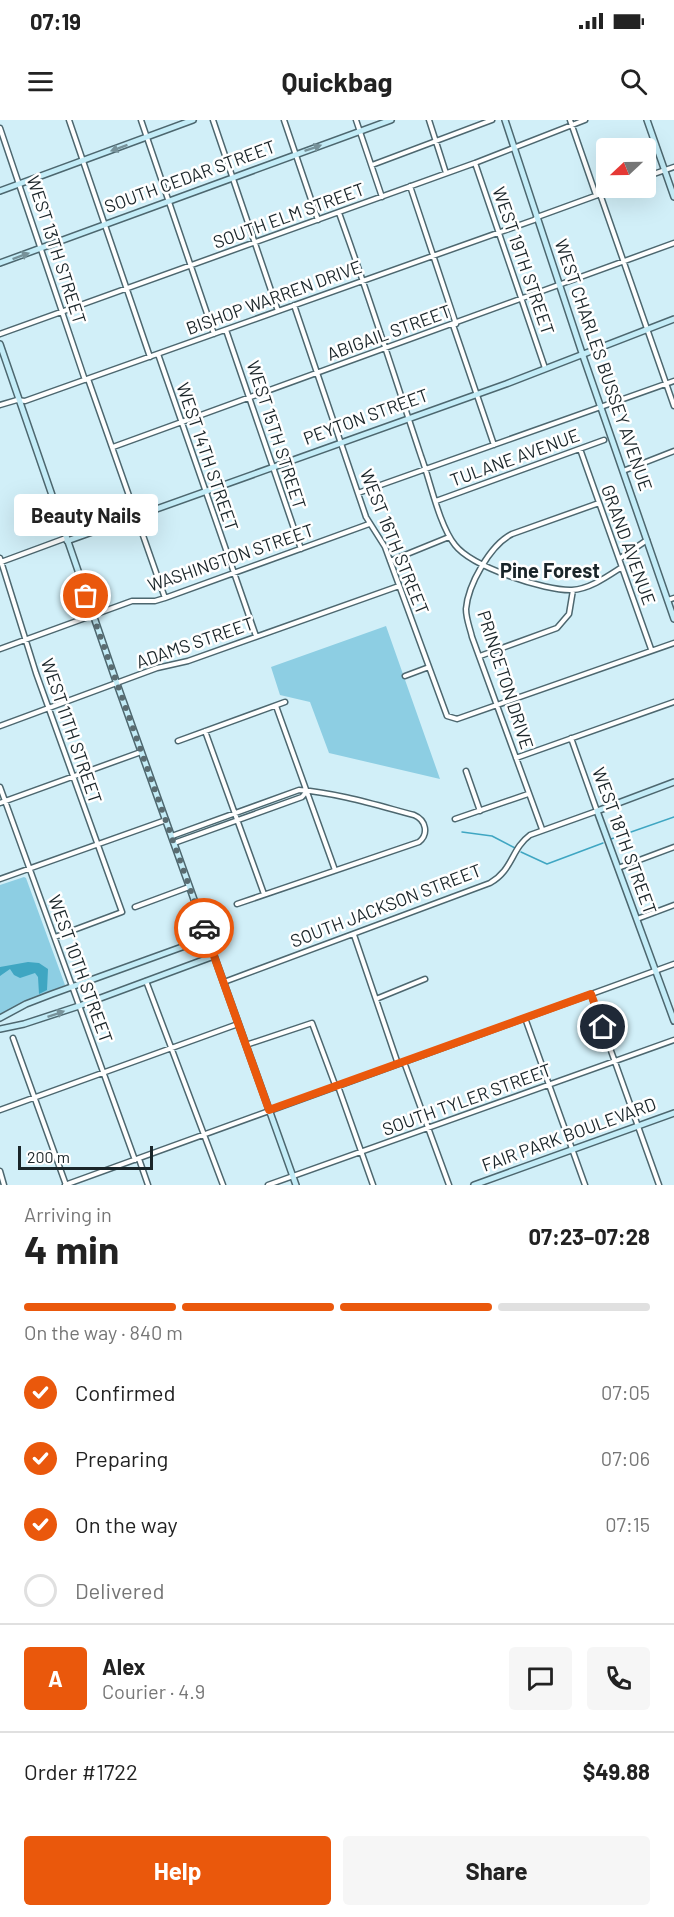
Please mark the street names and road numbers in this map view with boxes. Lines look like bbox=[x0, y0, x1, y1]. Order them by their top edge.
street label: SOUTH CEDAR STREET bbox=[101, 135, 278, 217]
street label: WEST 13TH STREET bbox=[23, 173, 91, 327]
street label: SOUTH ELM STREET bbox=[210, 177, 368, 253]
street label: WEST 19TH STREET bbox=[488, 184, 560, 338]
street label: WEST CHARLES BUSSEY AVENUE bbox=[550, 236, 658, 494]
street label: BISHOP WARREN DRIVE bbox=[183, 255, 365, 339]
street label: ABIGAIL STREET bbox=[323, 299, 454, 365]
street label: WEST 15TH STREET bbox=[243, 358, 311, 512]
street label: WEST 14TH STREET bbox=[172, 379, 244, 534]
street label: PEYTON STREET bbox=[300, 383, 431, 449]
street label: TULANE AVENUE bbox=[447, 423, 582, 491]
street label: WEST 16TH STREET bbox=[356, 466, 434, 618]
street label: GRAND AVENUE bbox=[597, 482, 661, 608]
street label: WASHINGTON STREET bbox=[145, 518, 317, 596]
street label: PRINCETON DRIVE bbox=[473, 607, 539, 752]
street label: ADAMS STREET bbox=[133, 612, 256, 672]
street label: WEST 11TH STREET bbox=[37, 655, 107, 806]
street label: WEST 18TH STREET bbox=[588, 764, 662, 917]
street label: SOUTH JACKSON STREET bbox=[287, 858, 484, 952]
street label: WEST 10TH STREET bbox=[44, 892, 118, 1046]
street label: SOUTH TYLER STREET bbox=[379, 1058, 554, 1140]
street label: FAIR PARK BOULEVARD bbox=[479, 1092, 659, 1176]

